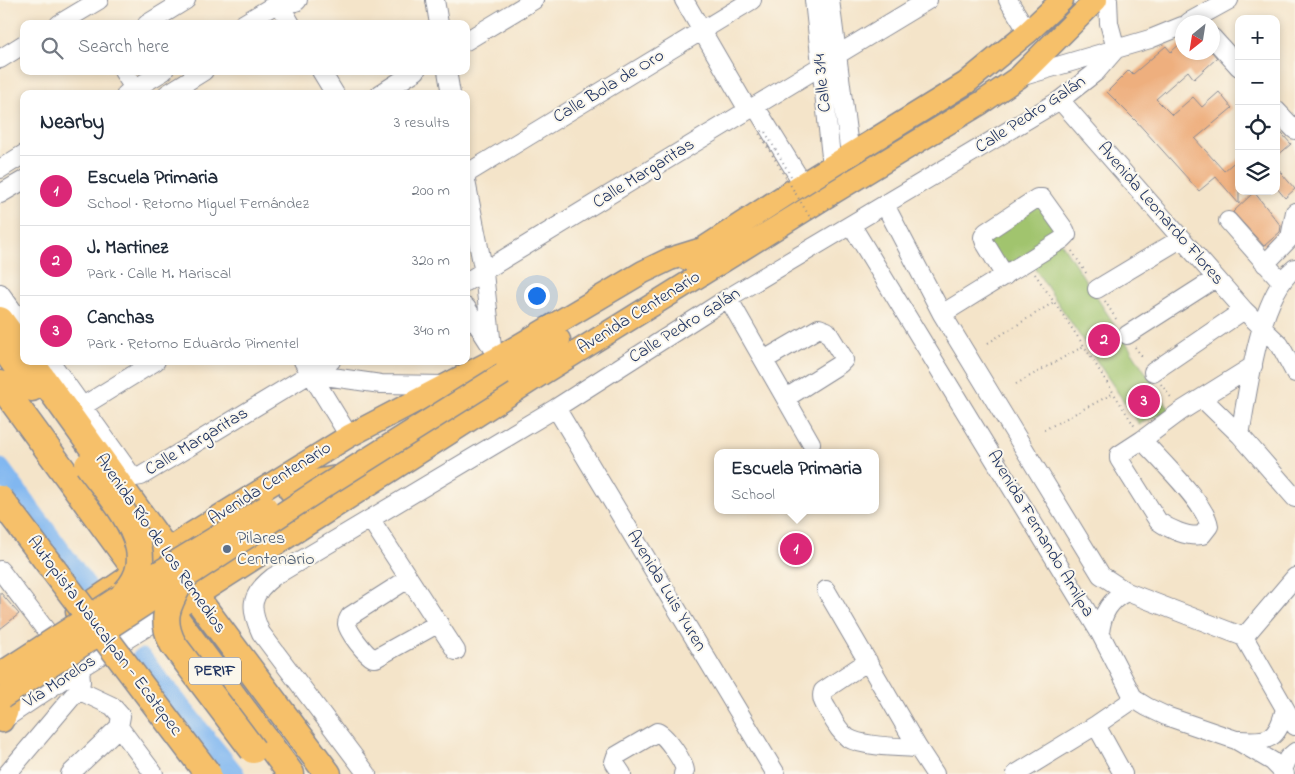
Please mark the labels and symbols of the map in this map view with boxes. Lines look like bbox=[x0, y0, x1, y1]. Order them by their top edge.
north arrow bbox=[1175, 15, 1220, 60]
street label: Calle Bola de Oro bbox=[548, 43, 670, 131]
street label: Calle 314 bbox=[807, 52, 839, 114]
street label: Calle Pedro Galán bbox=[971, 69, 1092, 161]
street label: Calle Margaritas bbox=[588, 132, 701, 217]
street label: Avenida Leonardo Flores bbox=[1090, 137, 1230, 291]
street label: Avenida Centenario bbox=[572, 265, 706, 361]
street label: Calle Pedro Galán bbox=[624, 281, 746, 371]
your location bbox=[524, 283, 550, 309]
pin: 2 bbox=[1088, 321, 1120, 359]
pin: 3 bbox=[1128, 382, 1160, 420]
street label: Calle Margaritas bbox=[141, 401, 254, 484]
street label: Avenida Centenario bbox=[203, 436, 337, 532]
street label: Avenida Fernando Amilpa bbox=[980, 446, 1100, 622]
street label: Avenida Río de Los Remedios bbox=[88, 449, 232, 639]
street label: Avenida Luis Yuren bbox=[619, 525, 713, 657]
place label: Pilares Centenario bbox=[237, 526, 315, 573]
street label: Autopista Naucalpan - Ecatepec bbox=[20, 530, 188, 742]
pin: 1 bbox=[780, 530, 812, 568]
marker: Pilares Centenario bbox=[221, 543, 233, 555]
street label: Vía Morelos bbox=[18, 649, 102, 716]
road number: PERIF bbox=[189, 658, 241, 684]

